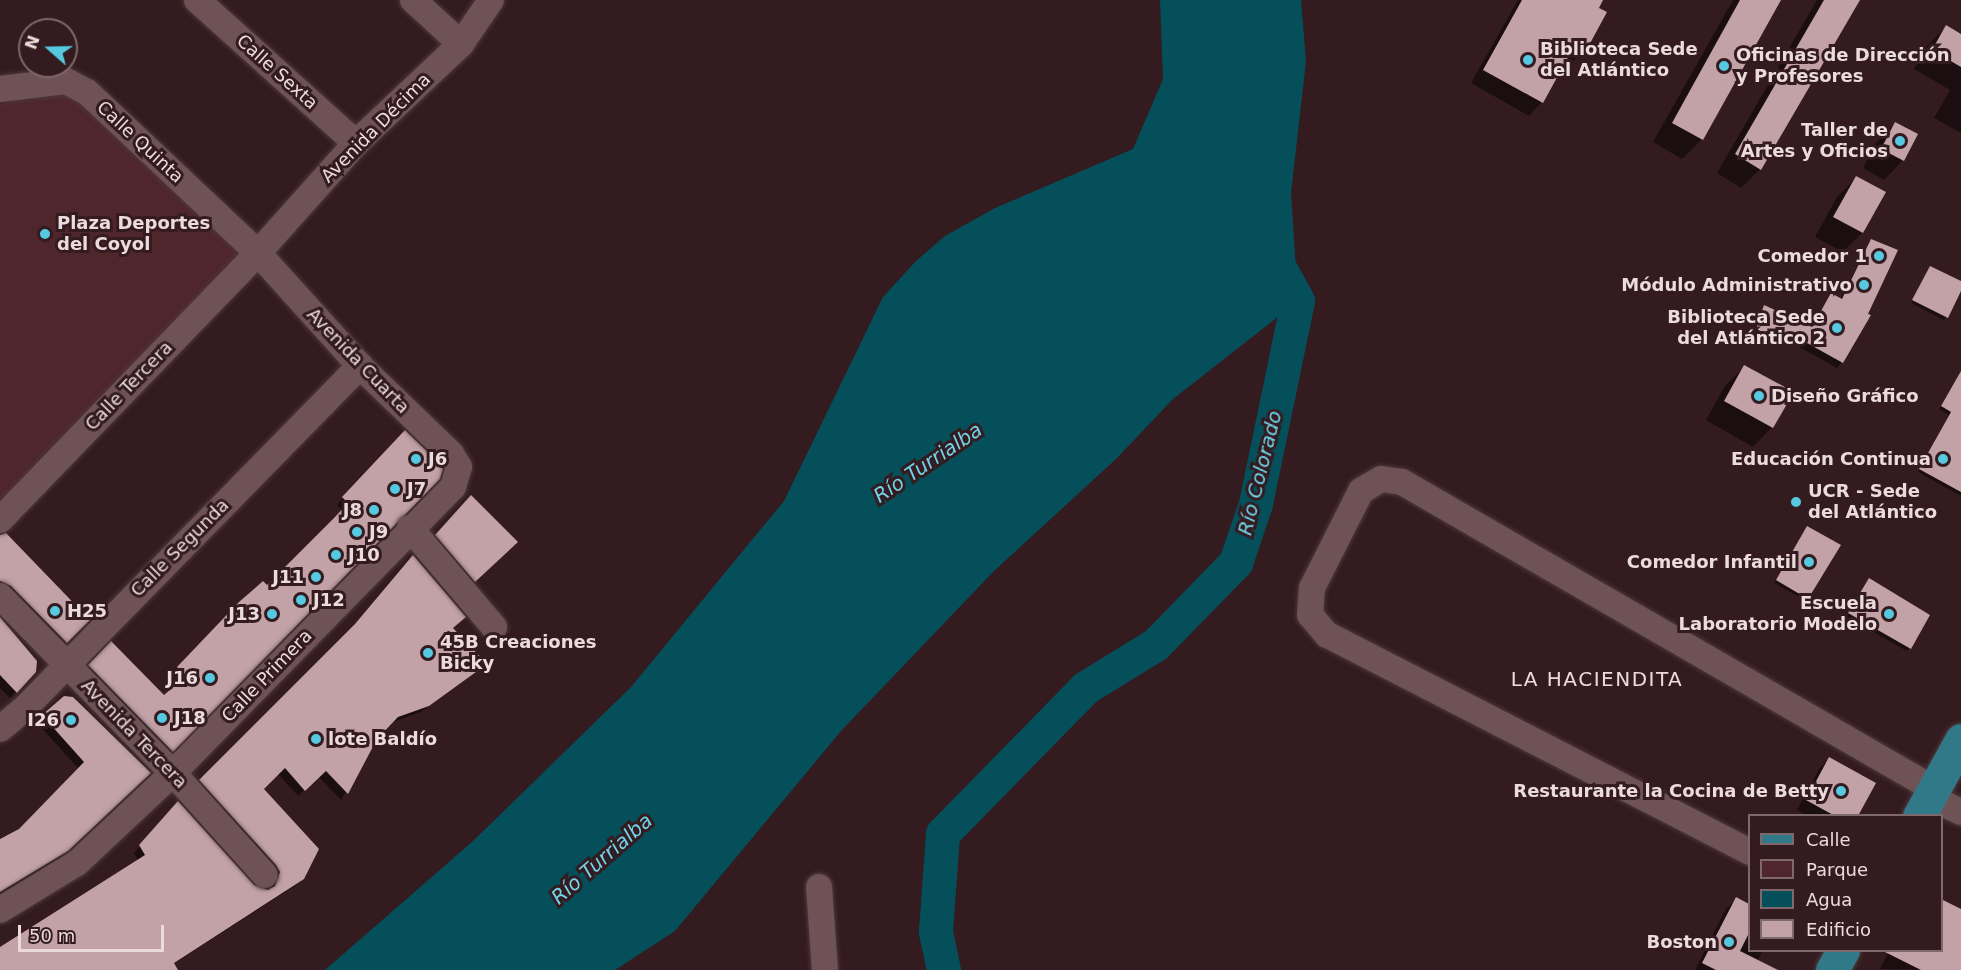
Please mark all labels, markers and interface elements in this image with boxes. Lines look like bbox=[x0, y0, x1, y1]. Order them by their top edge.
north arrow bbox=[18, 18, 78, 78]
street label: Calle Sexta bbox=[232, 30, 322, 114]
text: N bbox=[21, 33, 44, 52]
place label: Biblioteca Sede del Atlántico bbox=[1540, 39, 1698, 82]
place label: Oficinas de Dirección y Profesores bbox=[1736, 45, 1950, 88]
marker: Biblioteca Sede del Atlántico bbox=[1521, 53, 1535, 67]
marker: Oficinas de Dirección y Profesores bbox=[1717, 59, 1731, 73]
street label: Avenida Décima bbox=[317, 69, 435, 187]
street label: Calle Quinta bbox=[92, 96, 188, 188]
place label: Taller de Artes y Oficios bbox=[1741, 120, 1888, 162]
marker: Taller de Artes y Oficios bbox=[1893, 134, 1907, 148]
place label: Plaza Deportes del Coyol bbox=[57, 213, 210, 256]
marker: Plaza Deportes del Coyol bbox=[38, 227, 52, 241]
place label: Comedor 1 bbox=[1758, 245, 1867, 267]
marker: Comedor 1 bbox=[1872, 249, 1886, 263]
place label: Módulo Administrativo bbox=[1621, 274, 1852, 296]
marker: Módulo Administrativo bbox=[1857, 278, 1871, 292]
street label: Avenida Cuarta bbox=[302, 304, 414, 418]
place label: Biblioteca Sede del Atlántico 2 bbox=[1667, 307, 1825, 350]
marker: Biblioteca Sede del Atlántico 2 bbox=[1830, 321, 1844, 335]
street label: Calle Tercera bbox=[81, 337, 177, 435]
place label: Diseño Gráfico bbox=[1771, 385, 1919, 407]
marker: Diseño Gráfico bbox=[1752, 389, 1766, 403]
water label: Río Colorado bbox=[1233, 408, 1287, 538]
water label: Río Turrialba bbox=[869, 418, 987, 508]
place label: J6 bbox=[428, 448, 447, 470]
place label: Educación Continua bbox=[1731, 448, 1931, 470]
marker: J6 bbox=[409, 452, 423, 466]
marker: Educación Continua bbox=[1936, 452, 1950, 466]
place label: J7 bbox=[407, 478, 426, 500]
place label: UCR - Sede del Atlántico bbox=[1808, 481, 1937, 524]
marker: J7 bbox=[388, 482, 402, 496]
street label: Calle Segunda bbox=[127, 495, 233, 601]
marker: UCR - Sede del Atlántico bbox=[1789, 495, 1803, 509]
place label: J8 bbox=[343, 499, 362, 521]
marker: J8 bbox=[367, 503, 381, 517]
place label: J9 bbox=[369, 521, 388, 543]
marker: J9 bbox=[350, 525, 364, 539]
place label: J10 bbox=[348, 544, 380, 566]
marker: J10 bbox=[329, 548, 343, 562]
place label: Comedor Infantil bbox=[1627, 551, 1797, 573]
marker: Comedor Infantil bbox=[1802, 555, 1816, 569]
place label: J11 bbox=[272, 566, 304, 588]
marker: J11 bbox=[309, 570, 323, 584]
place label: J12 bbox=[313, 589, 345, 611]
marker: J12 bbox=[294, 593, 308, 607]
place label: Escuela Laboratorio Modelo bbox=[1679, 593, 1877, 636]
place label: H25 bbox=[67, 600, 107, 622]
place label: J13 bbox=[228, 603, 260, 625]
marker: H25 bbox=[48, 604, 62, 618]
marker: J13 bbox=[265, 607, 279, 621]
marker: Escuela Laboratorio Modelo bbox=[1882, 607, 1896, 621]
street label: Calle Primera bbox=[217, 625, 317, 727]
place label: 45B Creaciones Bicky bbox=[440, 632, 596, 674]
marker: 45B Creaciones Bicky bbox=[421, 646, 435, 660]
place label: J16 bbox=[166, 667, 198, 689]
district label: LA HACIENDITA bbox=[1511, 667, 1683, 691]
marker: J16 bbox=[203, 671, 217, 685]
street label: Avenida Tercera bbox=[77, 675, 191, 793]
place label: J18 bbox=[174, 707, 206, 729]
place label: I26 bbox=[27, 709, 59, 731]
marker: J18 bbox=[155, 711, 169, 725]
marker: I26 bbox=[64, 713, 78, 727]
place label: lote Baldío bbox=[328, 728, 437, 750]
marker: lote Baldío bbox=[309, 732, 323, 746]
place label: Restaurante la Cocina de Betty bbox=[1513, 780, 1829, 802]
marker: Restaurante la Cocina de Betty bbox=[1834, 784, 1848, 798]
water label: Río Turrialba bbox=[547, 809, 657, 909]
legend bbox=[1748, 814, 1943, 952]
text: Calle bbox=[1806, 829, 1851, 850]
text: Parque bbox=[1806, 859, 1868, 880]
text: Agua bbox=[1806, 889, 1852, 910]
scale bar bbox=[21, 913, 166, 951]
text: Edificio bbox=[1806, 919, 1871, 940]
text: 50 m bbox=[29, 925, 75, 946]
place label: Boston bbox=[1646, 931, 1717, 953]
marker: Boston bbox=[1722, 935, 1736, 949]

